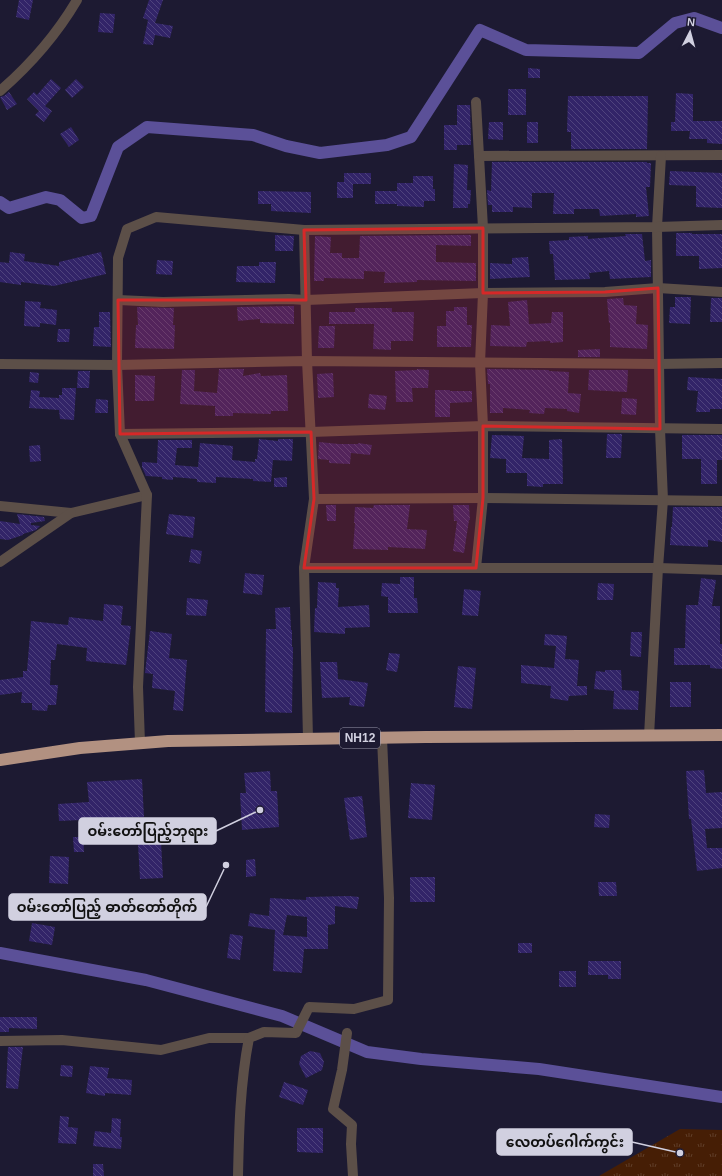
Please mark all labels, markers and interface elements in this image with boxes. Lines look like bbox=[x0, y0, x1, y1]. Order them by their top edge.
north arrow bbox=[670, 12, 710, 52]
text: N bbox=[686, 16, 696, 28]
road number: NH12 bbox=[340, 728, 380, 748]
callout: ဝမ်းတော်ပြည့်ဘုရား bbox=[79, 818, 216, 844]
text: ဝမ်းတော်ပြည့်ဘုရား bbox=[87, 821, 209, 843]
callout: ဝမ်းတော်ပြည့် ဓာတ်တော်တိုက် bbox=[9, 894, 206, 920]
text: ဝမ်းတော်ပြည့် ဓာတ်တော်တိုက် bbox=[17, 897, 197, 919]
callout: လေတပ်ဂေါက်ကွင်း bbox=[497, 1129, 632, 1155]
text: လေတပ်ဂေါက်ကွင်း bbox=[506, 1132, 624, 1154]

